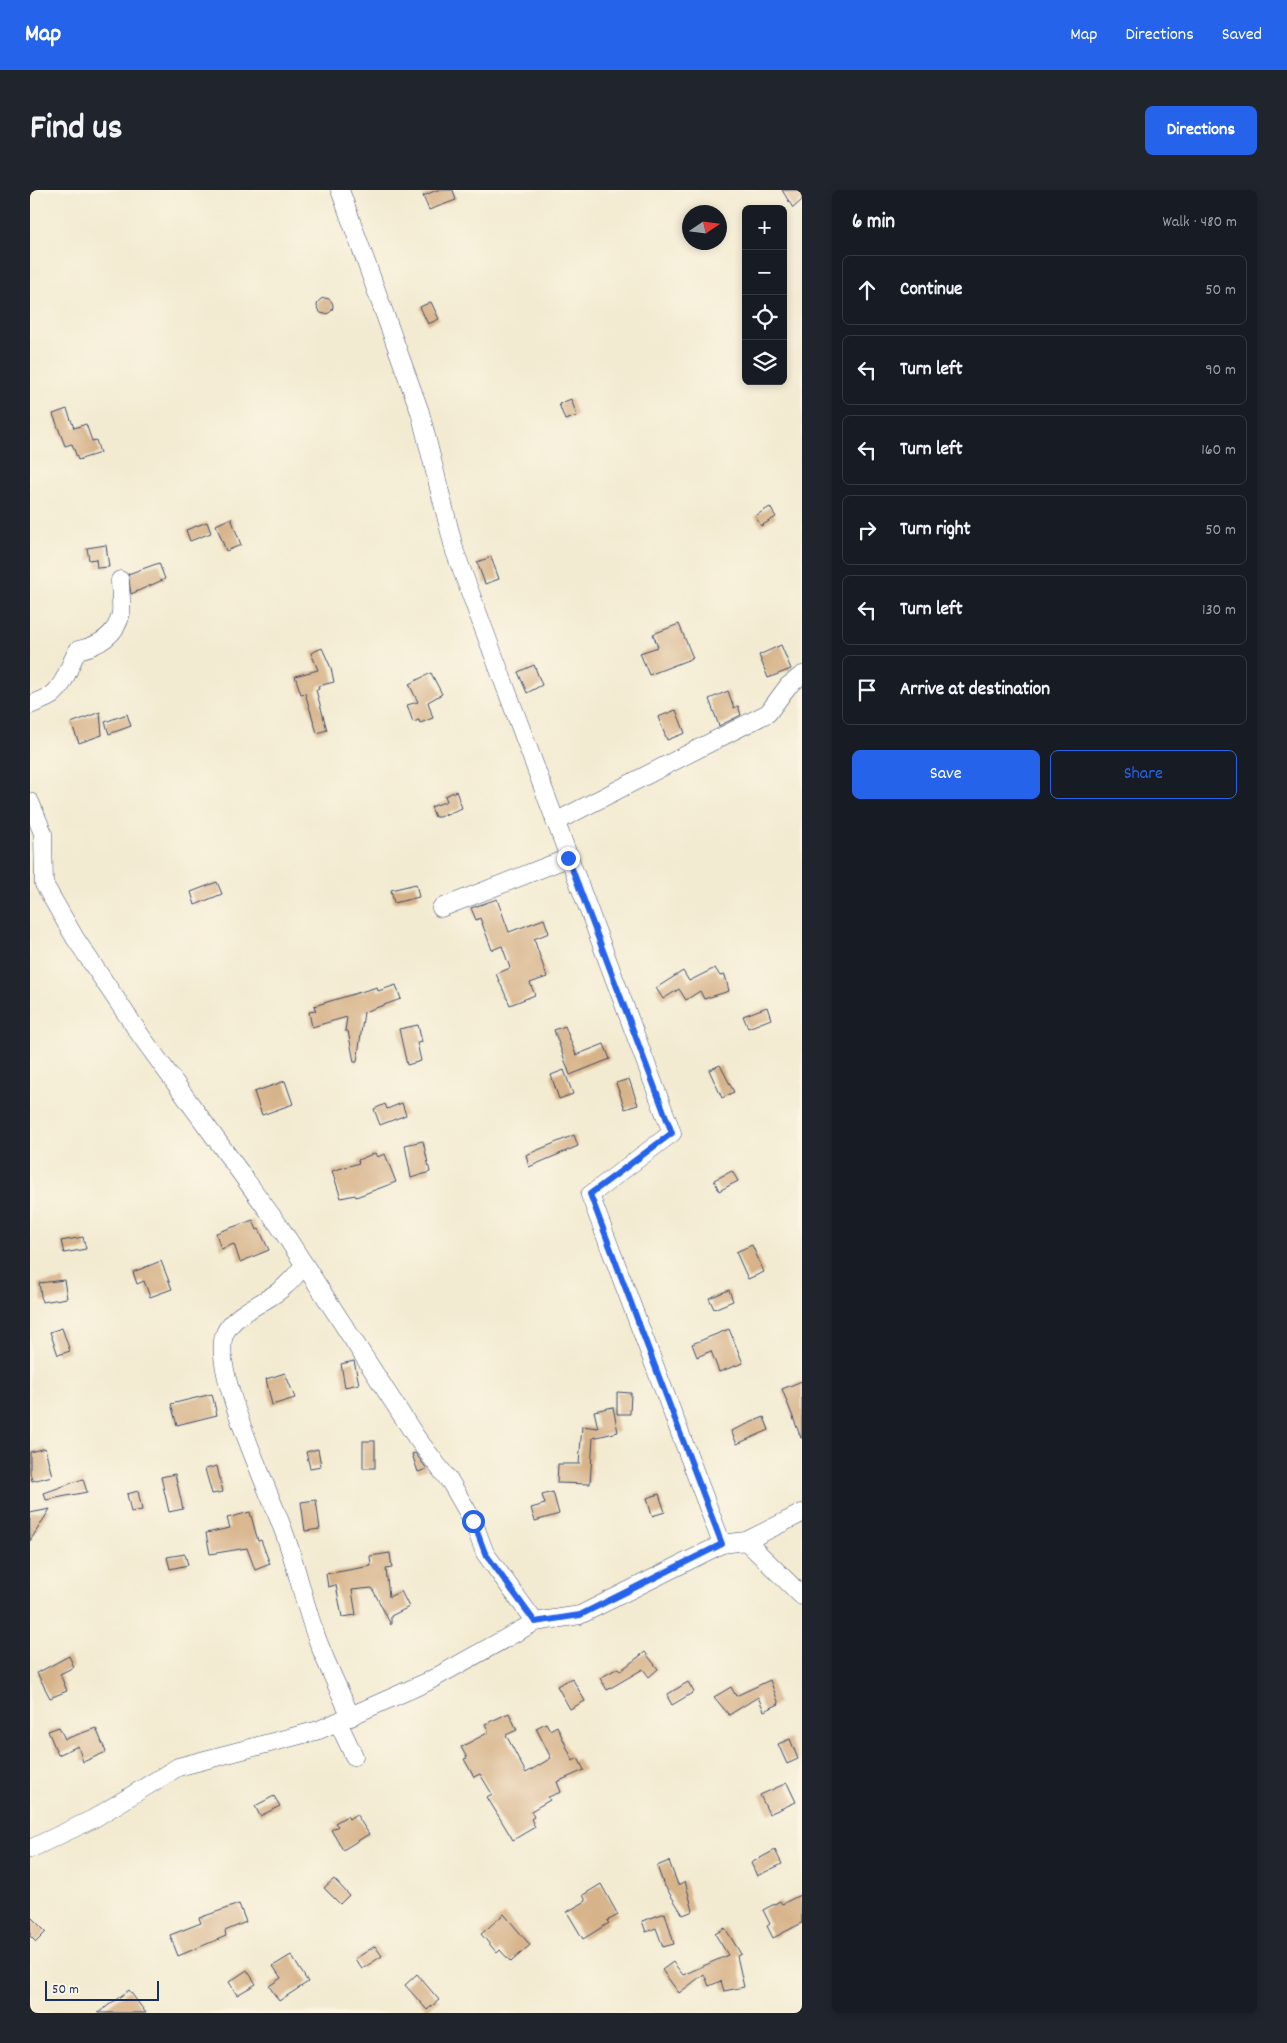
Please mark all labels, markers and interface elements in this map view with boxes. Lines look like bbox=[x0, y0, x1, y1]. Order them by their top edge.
text: Map bbox=[25, 18, 61, 52]
text: Map bbox=[1070, 23, 1097, 48]
text: Directions bbox=[1125, 23, 1194, 48]
text: Saved bbox=[1222, 23, 1262, 48]
text: Find us bbox=[30, 105, 122, 155]
button: Directions bbox=[1145, 106, 1257, 155]
north arrow bbox=[682, 205, 727, 250]
map controls bbox=[742, 205, 787, 385]
button: + bbox=[742, 205, 787, 250]
text: 6 min bbox=[852, 208, 895, 238]
text: Walk · 480 m bbox=[1163, 211, 1237, 234]
button: − bbox=[742, 250, 787, 295]
icon: ahead bbox=[853, 276, 881, 304]
text: Continue bbox=[900, 277, 962, 304]
text: 50 m bbox=[1205, 279, 1236, 302]
button: locate bbox=[742, 295, 787, 340]
button: layers bbox=[742, 340, 787, 385]
icon: left bbox=[853, 356, 881, 384]
text: Turn left bbox=[900, 357, 963, 384]
text: 90 m bbox=[1205, 359, 1236, 382]
icon: left bbox=[853, 436, 881, 464]
text: Turn left bbox=[900, 437, 963, 464]
text: 160 m bbox=[1201, 439, 1236, 462]
icon: right bbox=[853, 516, 881, 544]
text: Turn right bbox=[900, 517, 971, 544]
text: 50 m bbox=[1205, 519, 1236, 542]
icon: left bbox=[853, 596, 881, 624]
text: Turn left bbox=[900, 597, 963, 624]
text: 130 m bbox=[1202, 599, 1236, 622]
icon: arrive bbox=[853, 676, 881, 704]
text: Arrive at destination bbox=[900, 677, 1050, 704]
button: Save bbox=[852, 750, 1040, 799]
button: Share bbox=[1050, 750, 1237, 799]
route end bbox=[557, 847, 580, 870]
route start bbox=[462, 1510, 485, 1533]
scale bar bbox=[45, 1978, 159, 2001]
text: 50 m bbox=[52, 1980, 79, 2000]

